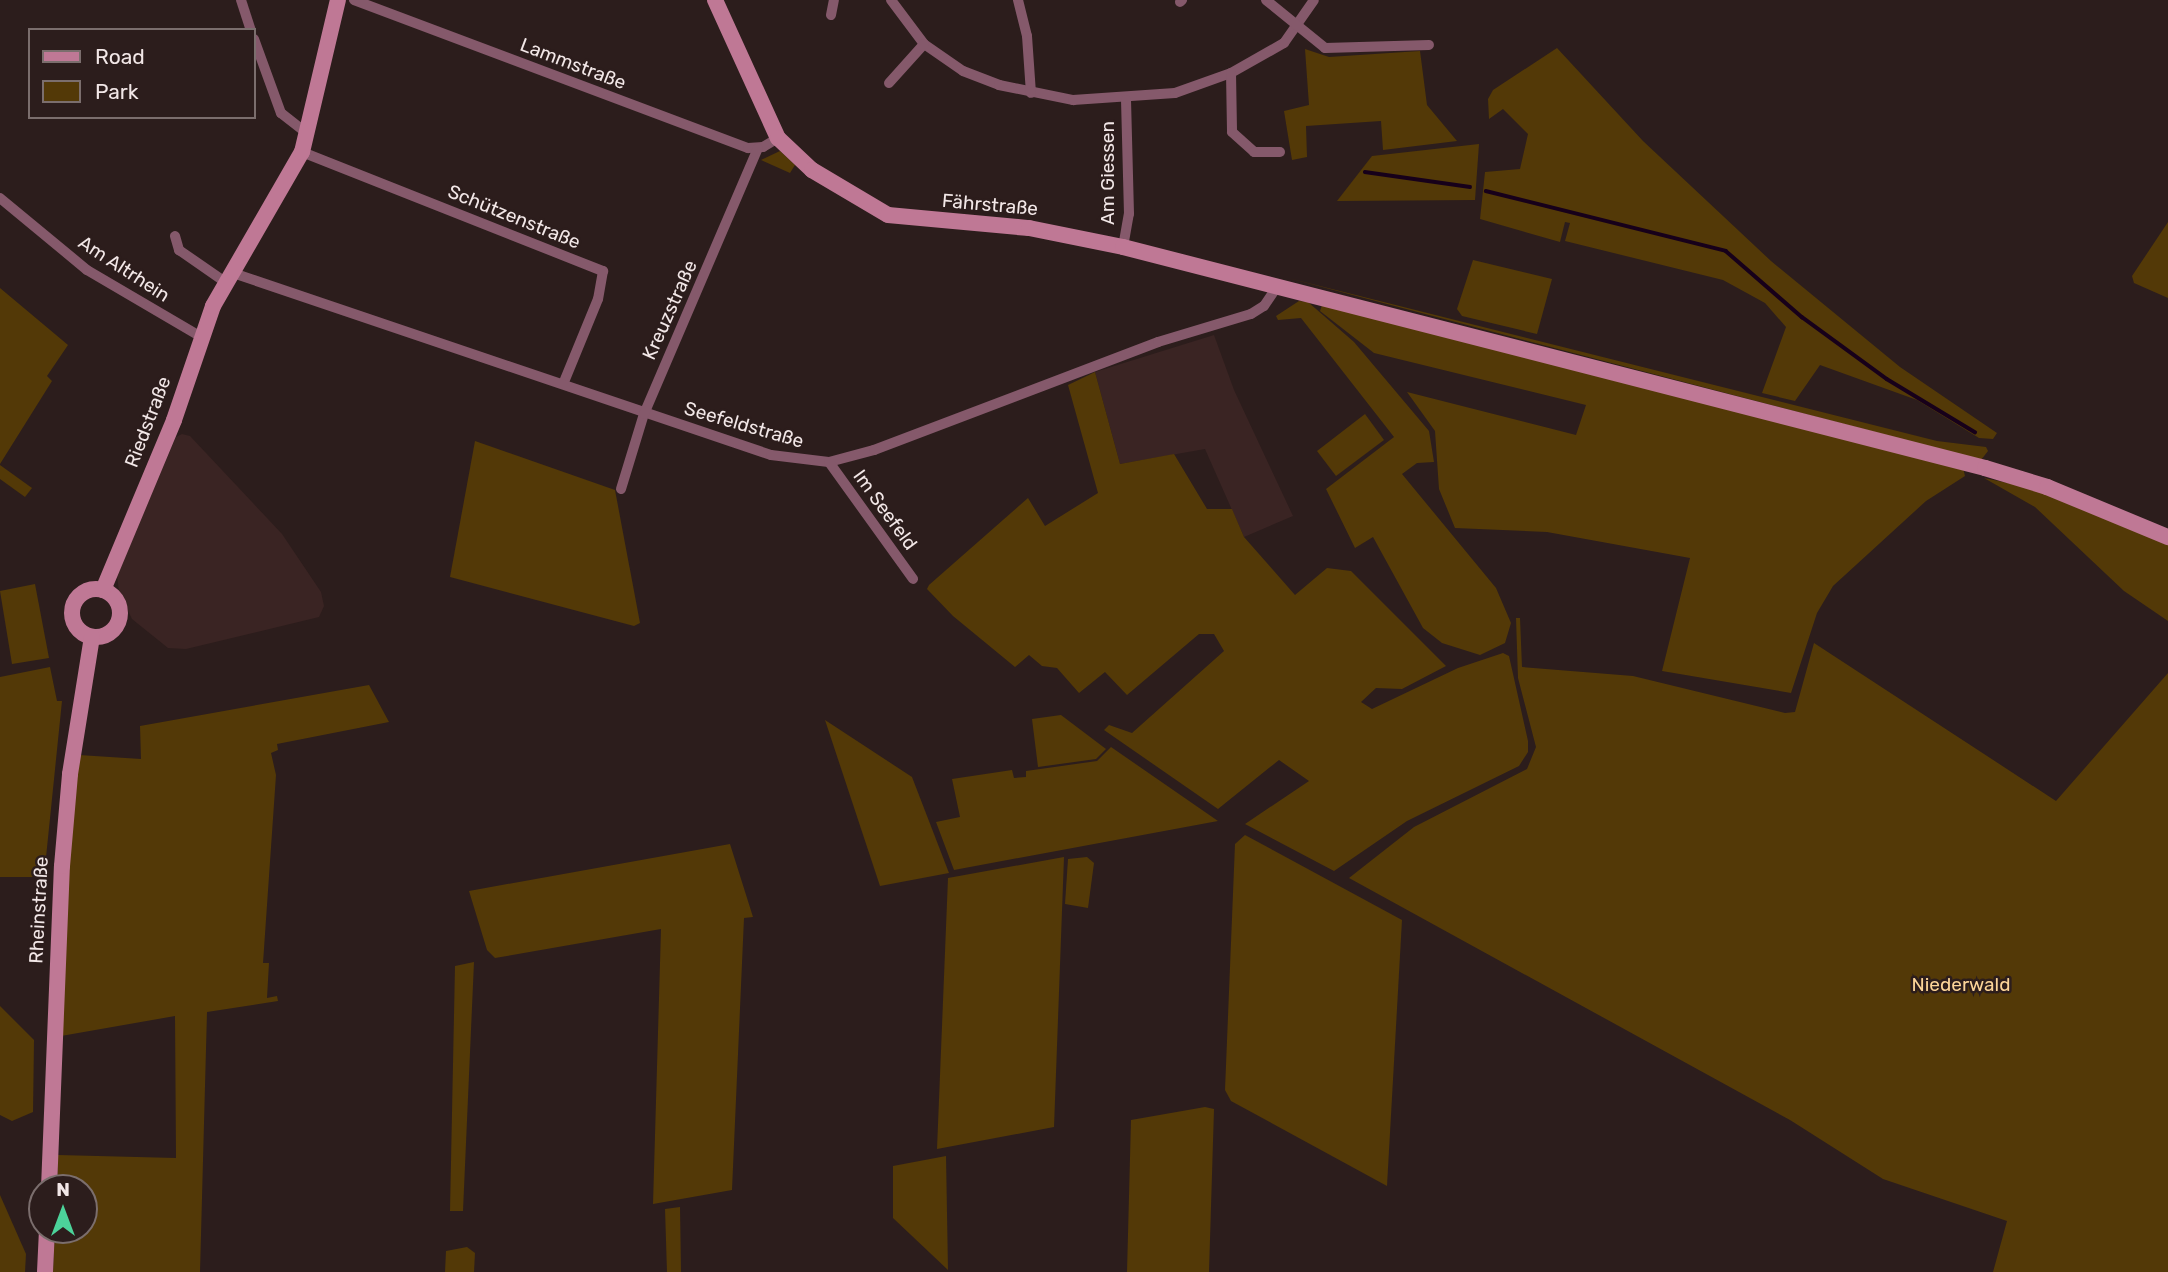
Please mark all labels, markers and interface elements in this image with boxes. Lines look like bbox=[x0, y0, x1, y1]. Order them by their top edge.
legend bbox=[28, 28, 256, 119]
street label: Lammstraße bbox=[517, 33, 629, 95]
text: Road bbox=[95, 44, 145, 69]
text: Park bbox=[95, 79, 139, 104]
street label: Am Giessen bbox=[1097, 121, 1119, 225]
street label: Schützenstraße bbox=[444, 180, 584, 254]
street label: Fährstraße bbox=[941, 189, 1039, 221]
street label: Am Altrhein bbox=[74, 231, 174, 307]
street label: Kreuzstraße bbox=[638, 257, 702, 363]
street label: Riedstraße bbox=[120, 373, 176, 471]
street label: Seefeldstraße bbox=[682, 397, 806, 453]
street label: Im Seefeld bbox=[848, 466, 922, 554]
street label: Rheinstraße bbox=[25, 856, 53, 964]
park label: Niederwald bbox=[1912, 974, 2010, 996]
north arrow bbox=[28, 1174, 98, 1244]
text: N bbox=[56, 1178, 70, 1201]

